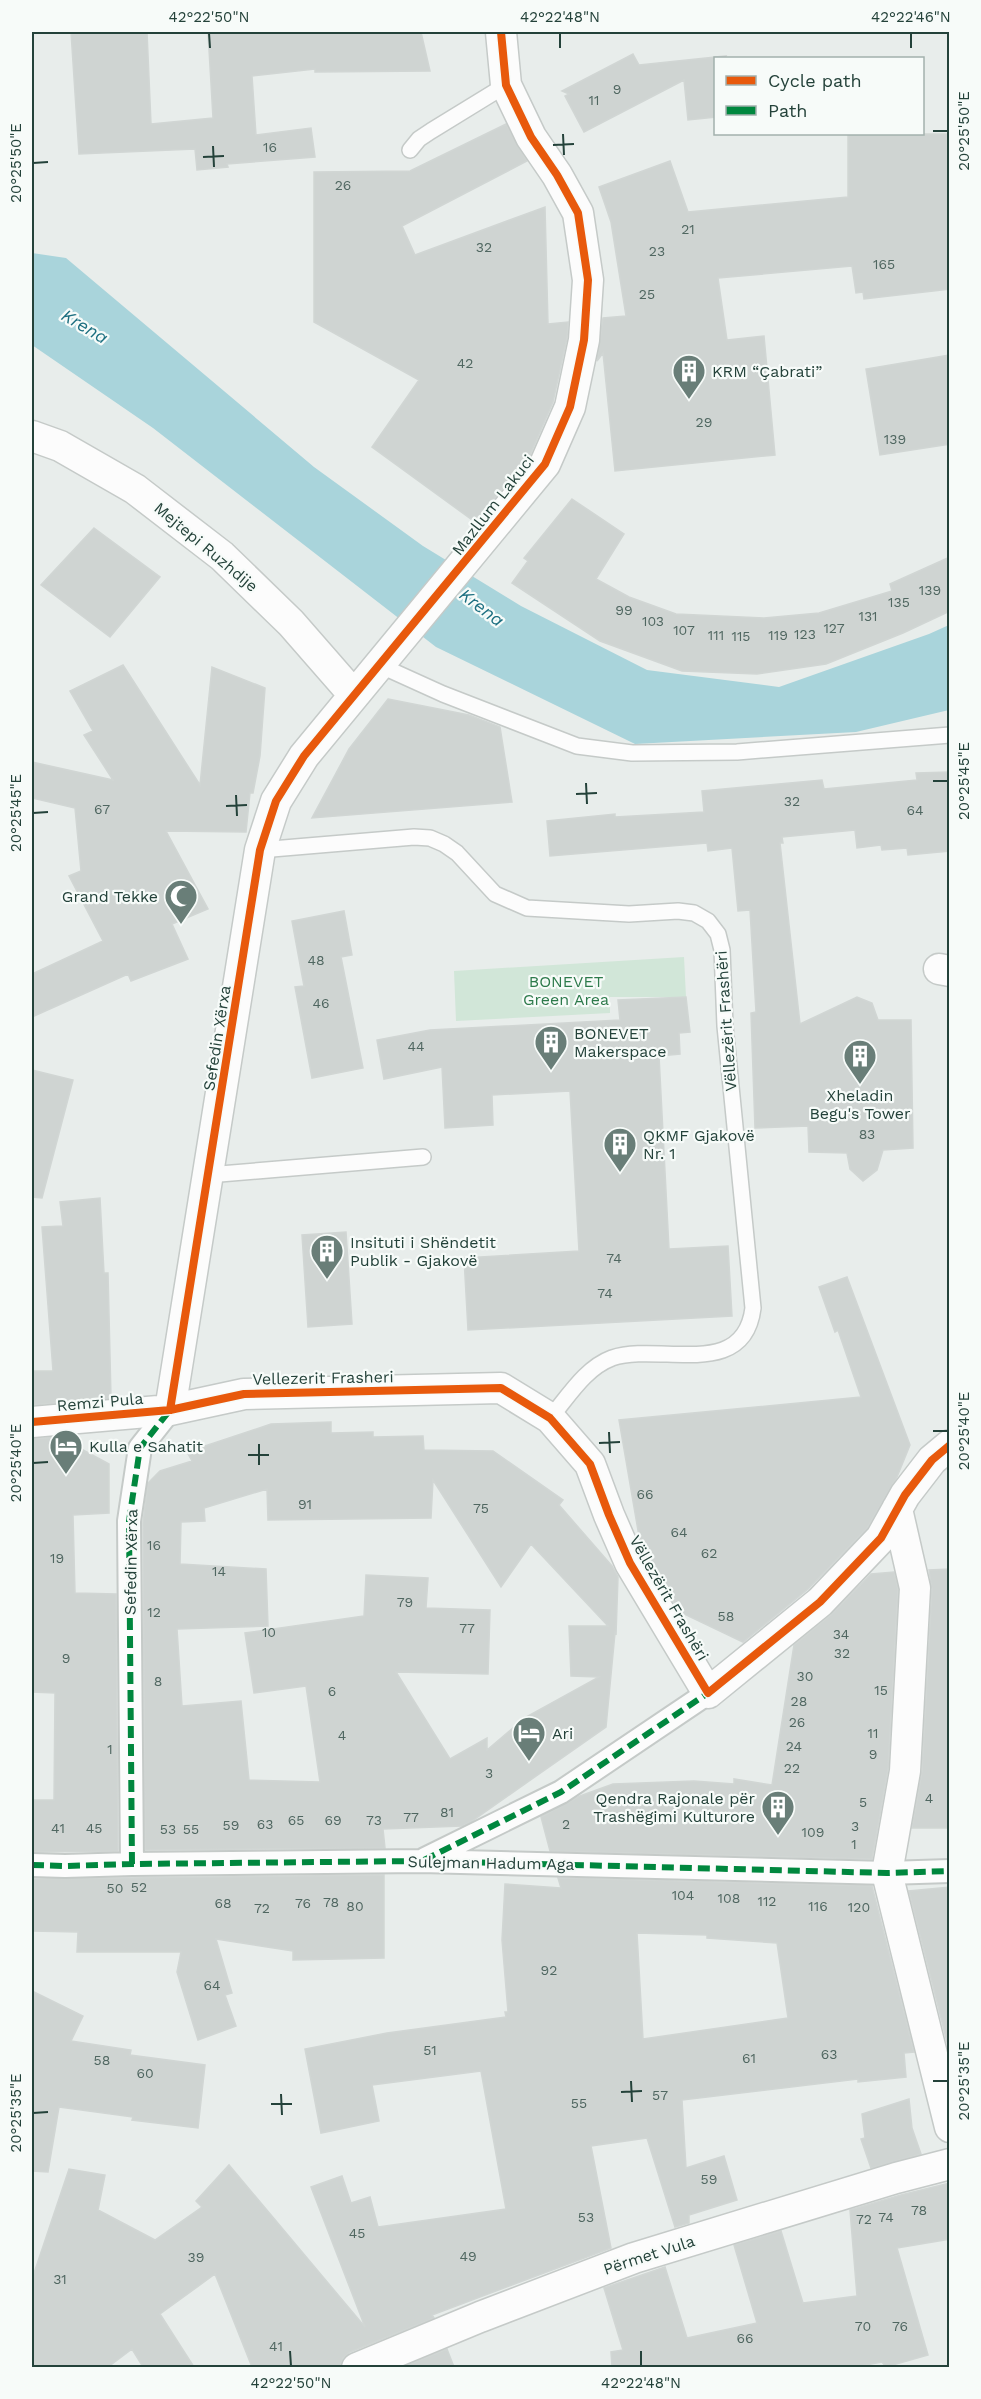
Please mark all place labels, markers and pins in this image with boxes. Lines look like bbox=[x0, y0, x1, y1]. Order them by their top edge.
building icon: KRM “Çabrati” bbox=[671, 353, 707, 400]
place label: KRM “Çabrati” bbox=[712, 362, 822, 381]
mosque icon: Grand Tekke bbox=[163, 878, 199, 925]
place label: Grand Tekke bbox=[62, 887, 158, 906]
building icon: BONEVET Makerspace bbox=[533, 1024, 569, 1071]
place label: BONEVET Makerspace bbox=[574, 1024, 667, 1061]
building icon: Xheladin Begu's Tower bbox=[842, 1038, 878, 1085]
place label: Xheladin Begu's Tower bbox=[809, 1086, 911, 1123]
building icon: QKMF Gjakovë Nr. 1 bbox=[602, 1126, 638, 1173]
place label: QKMF Gjakovë Nr. 1 bbox=[643, 1126, 755, 1163]
building icon: Insituti i Shëndetit Publik - Gjakovë bbox=[309, 1233, 345, 1280]
place label: Insituti i Shëndetit Publik - Gjakovë bbox=[350, 1233, 496, 1270]
hotel icon: Kulla e Sahatit bbox=[48, 1428, 84, 1475]
place label: Kulla e Sahatit bbox=[89, 1437, 203, 1456]
hotel icon: Ari bbox=[511, 1715, 547, 1762]
place label: Ari bbox=[552, 1724, 573, 1743]
place label: Qendra Rajonale për Trashëgimi Kulturore bbox=[593, 1789, 755, 1826]
building icon: Qendra Rajonale për Trashëgimi Kulturore bbox=[760, 1789, 796, 1836]

